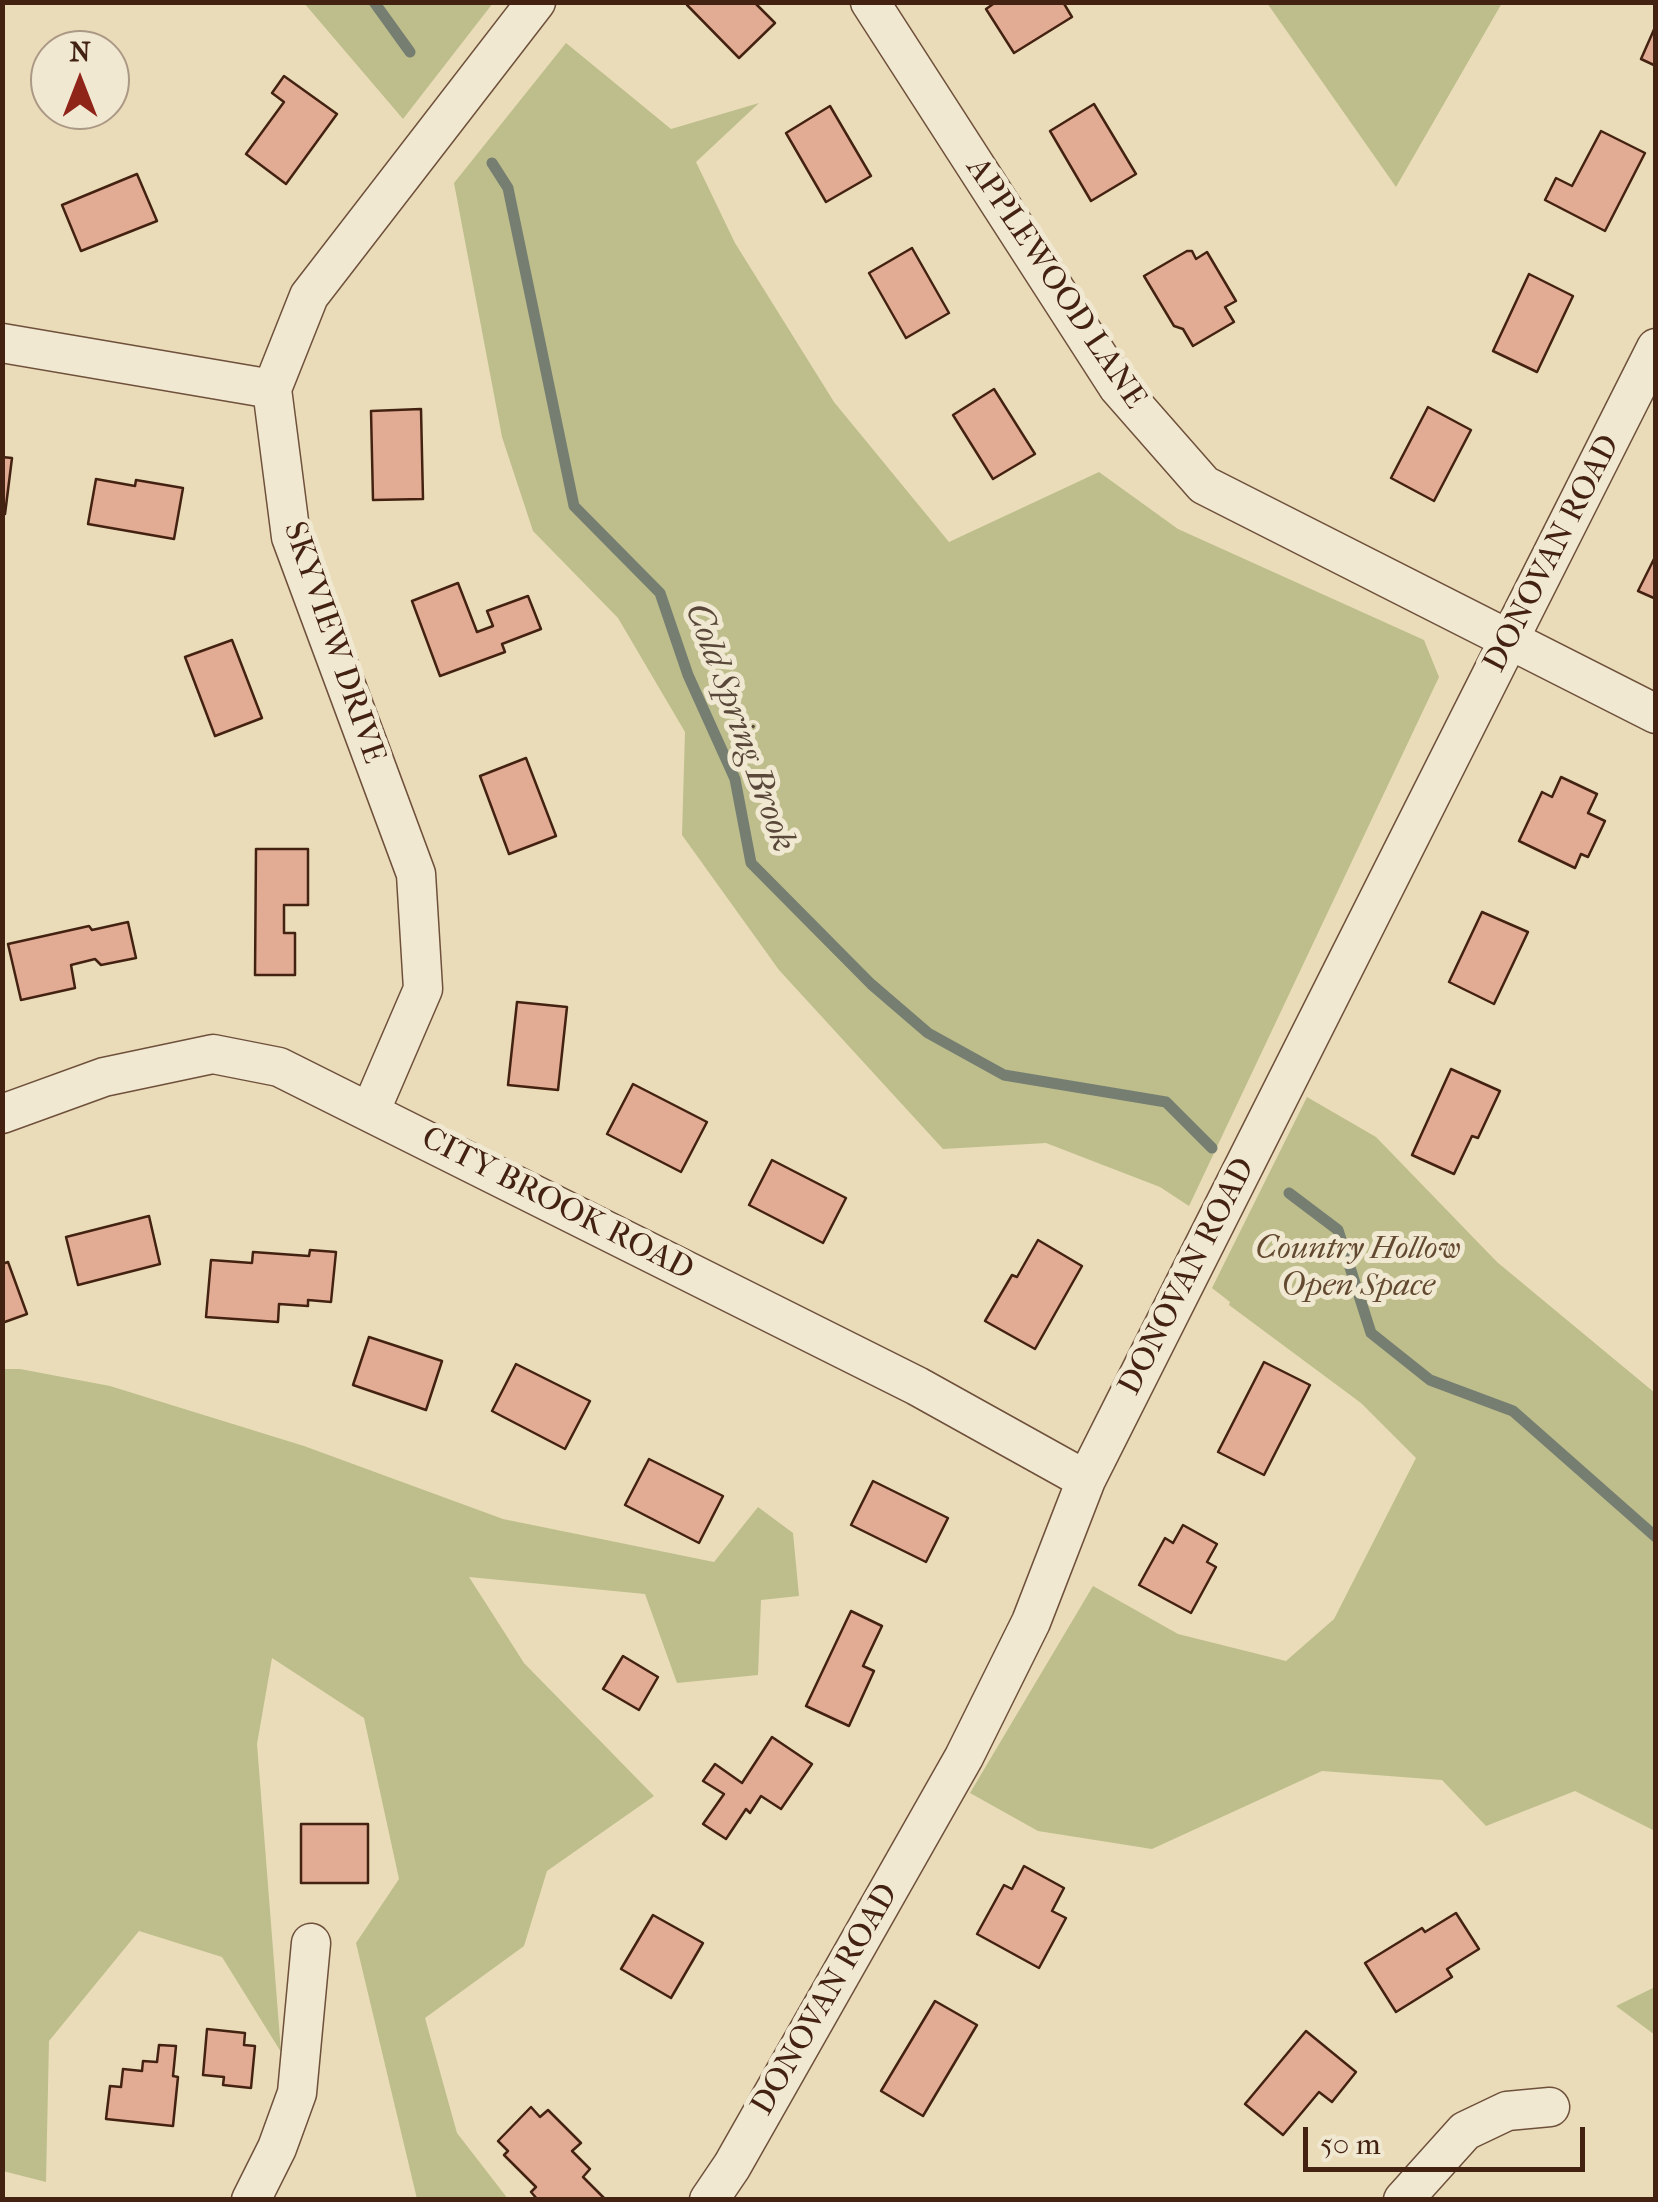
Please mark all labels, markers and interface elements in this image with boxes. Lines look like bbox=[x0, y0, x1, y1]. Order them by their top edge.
north arrow bbox=[30, 30, 130, 130]
text: N bbox=[69, 35, 91, 68]
street label: APPLEWOOD LANE bbox=[957, 151, 1153, 417]
street label: DONOVAN ROAD bbox=[1477, 429, 1629, 679]
street label: SKYVIEW DRIVE bbox=[274, 517, 392, 769]
water label: Cold Spring Brook bbox=[675, 598, 803, 858]
street label: CITY BROOK ROAD bbox=[415, 1120, 699, 1290]
street label: DONOVAN ROAD bbox=[1112, 1152, 1264, 1402]
park label: Country Hollow Open Space bbox=[1255, 1231, 1461, 1306]
street label: DONOVAN ROAD bbox=[744, 1877, 908, 2123]
scale bar bbox=[1308, 2107, 1590, 2169]
text: 50 m bbox=[1320, 2127, 1381, 2162]

